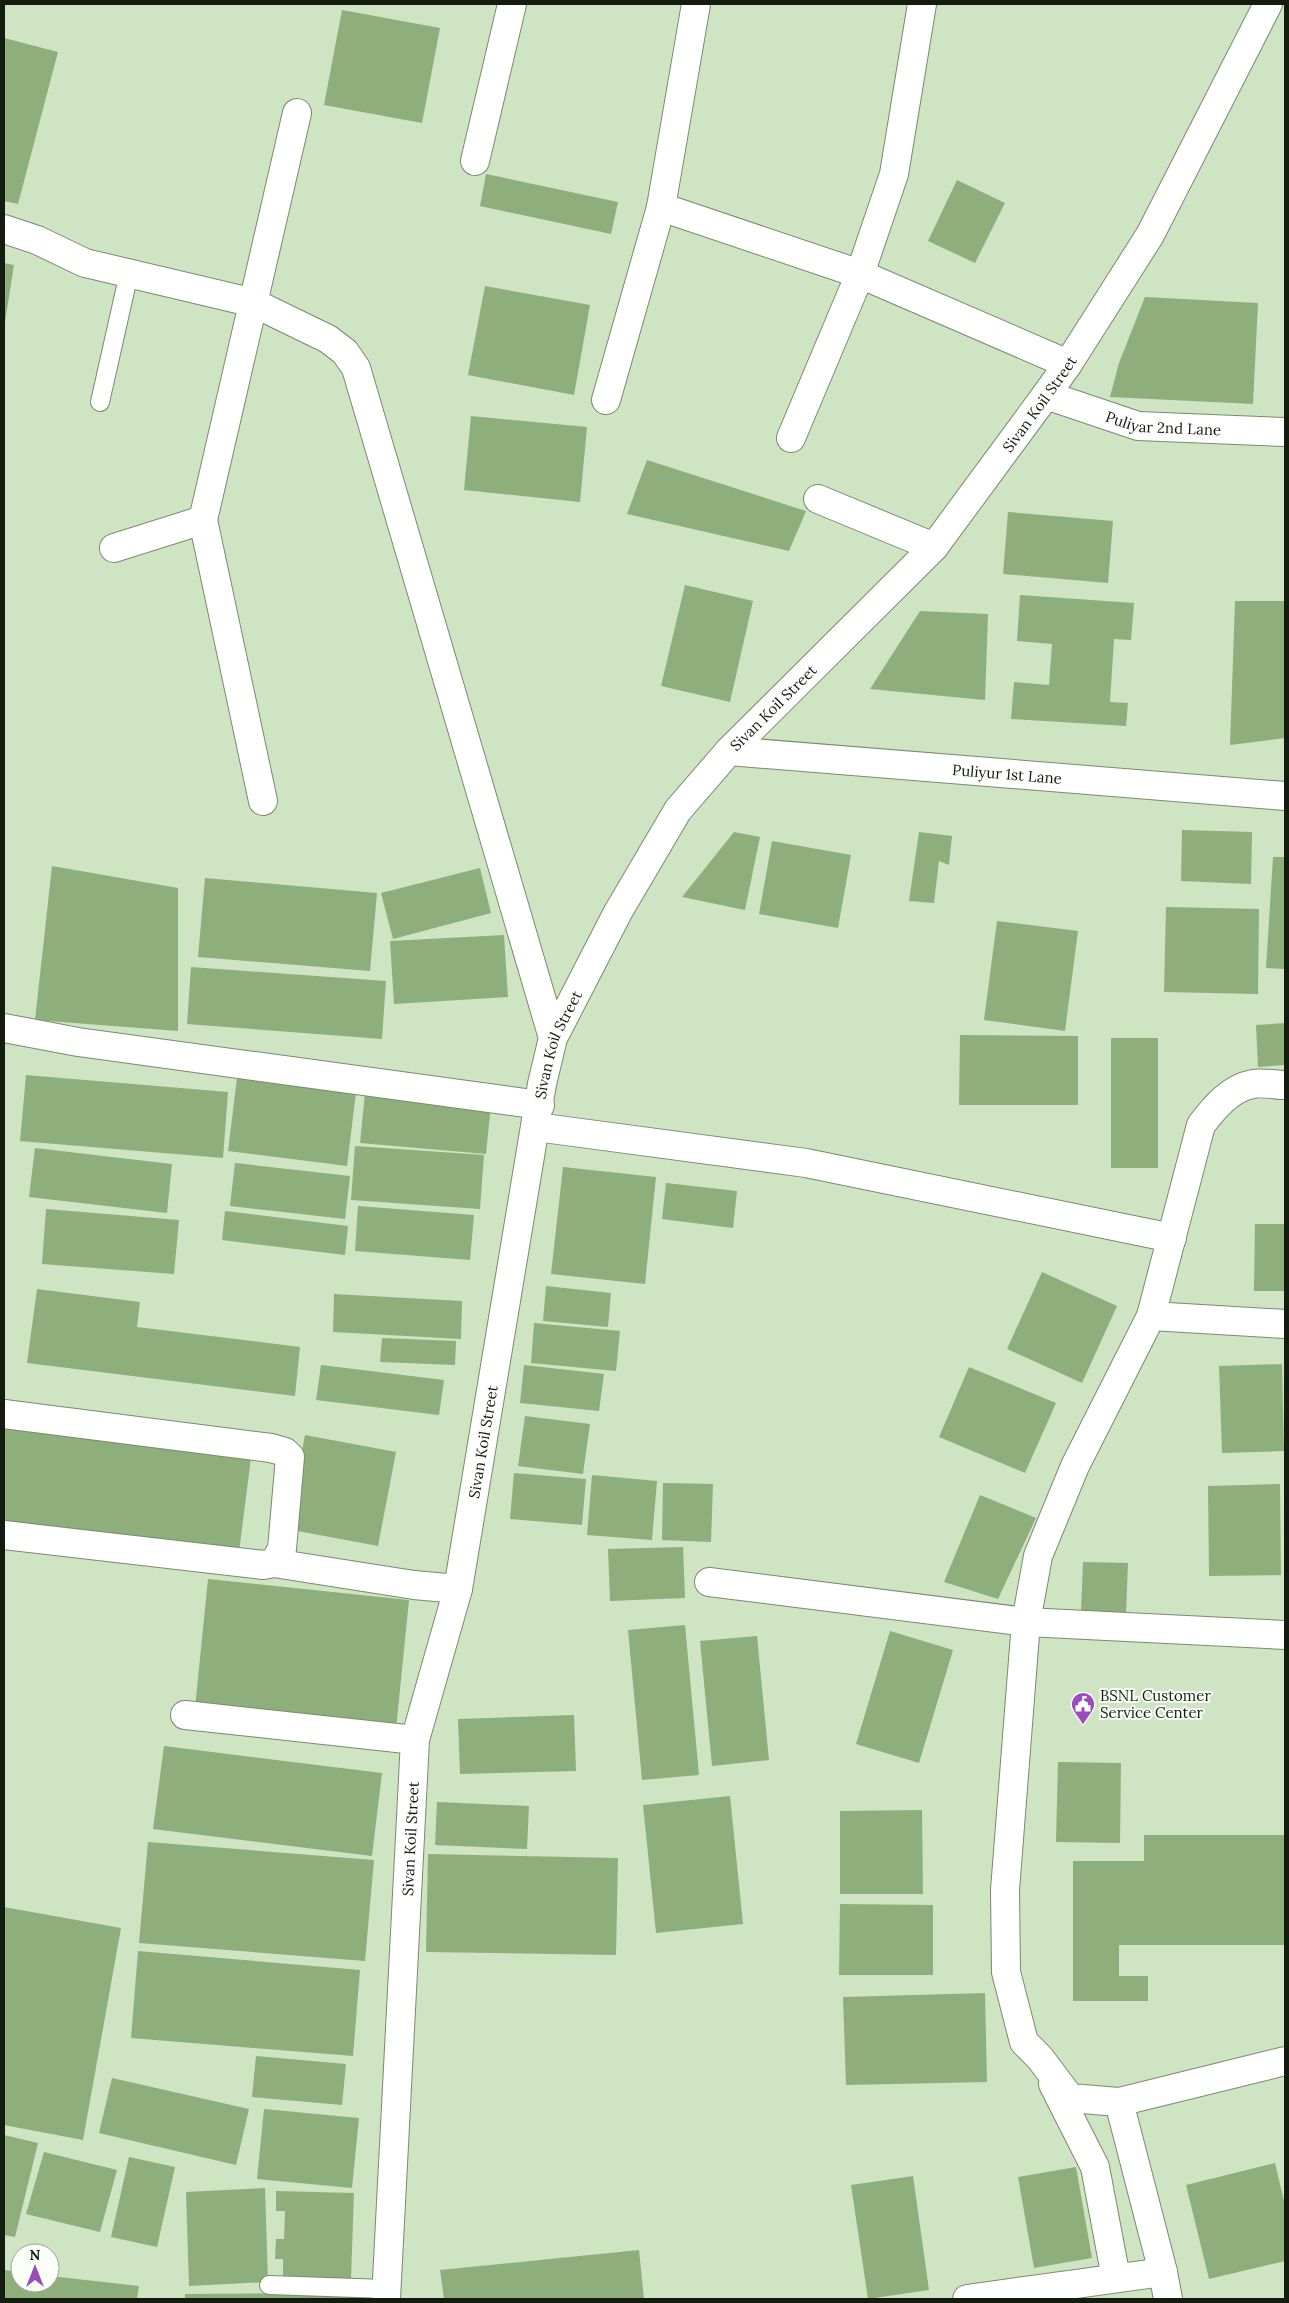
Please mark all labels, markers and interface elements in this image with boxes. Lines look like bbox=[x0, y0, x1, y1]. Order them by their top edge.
street label: Sivan Koil Street bbox=[998, 352, 1080, 456]
street label: Puliyar 2nd Lane bbox=[1103, 406, 1222, 439]
street label: Sivan Koil Street bbox=[726, 660, 820, 754]
street label: Puliyur 1st Lane bbox=[952, 760, 1063, 787]
street label: Sivan Koil Street bbox=[530, 987, 585, 1100]
street label: Sivan Koil Street bbox=[464, 1384, 501, 1500]
place label: BSNL Customer Service Center bbox=[1100, 1686, 1211, 1722]
public building icon: BSNL Customer Service Center bbox=[1070, 1691, 1096, 1725]
street label: Sivan Koil Street bbox=[397, 1781, 422, 1896]
north arrow bbox=[10, 2243, 60, 2293]
text: N bbox=[30, 2246, 41, 2264]

